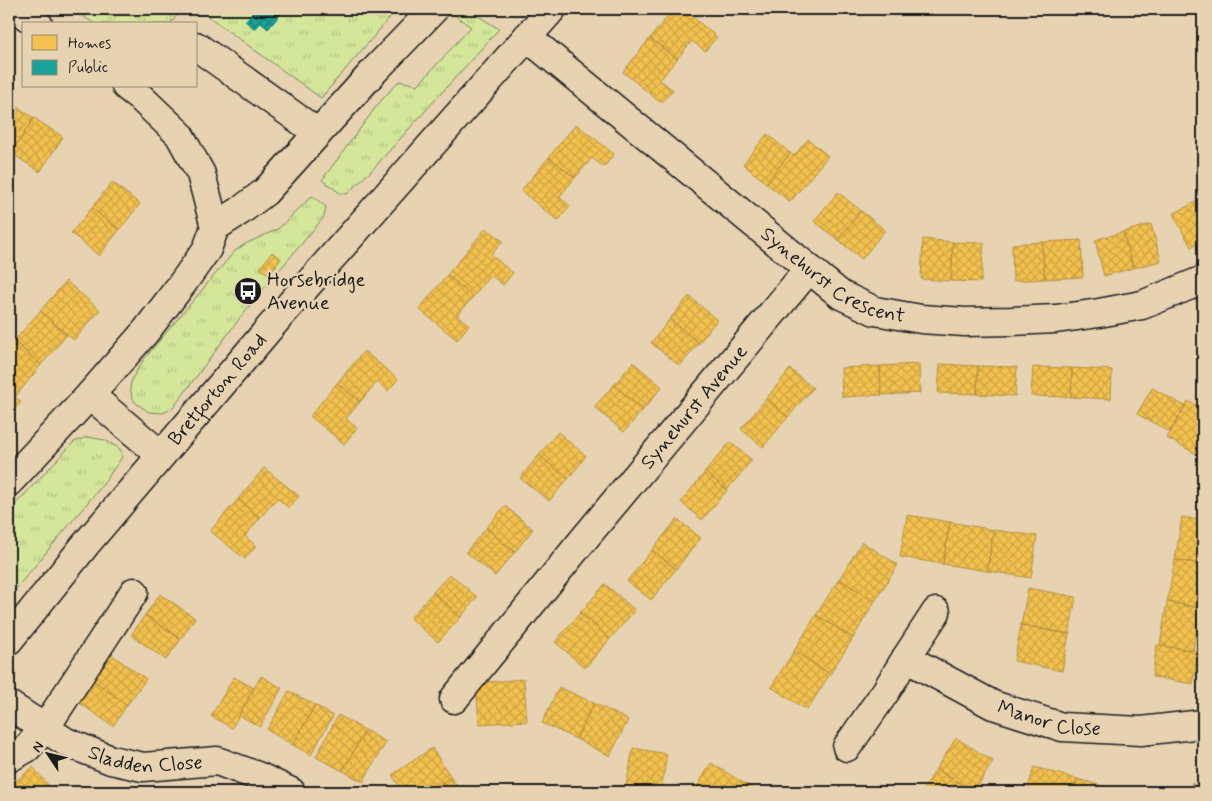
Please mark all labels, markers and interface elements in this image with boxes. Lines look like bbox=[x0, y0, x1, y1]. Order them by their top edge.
legend bbox=[22, 22, 198, 88]
text: Homes bbox=[68, 34, 111, 54]
text: Public bbox=[68, 58, 108, 78]
street label: Synehurst Crescent bbox=[755, 221, 907, 329]
place label: Horsebridge Avenue bbox=[267, 267, 366, 317]
bus stop icon: Horsebridge Avenue bbox=[233, 276, 263, 306]
street label: Bretforton Road bbox=[162, 327, 273, 451]
street label: Synehurst Avenue bbox=[634, 339, 754, 475]
street label: Manor Close bbox=[994, 694, 1101, 742]
north arrow bbox=[22, 728, 72, 778]
text: N bbox=[28, 738, 48, 756]
street label: Sladden Close bbox=[84, 739, 204, 781]

